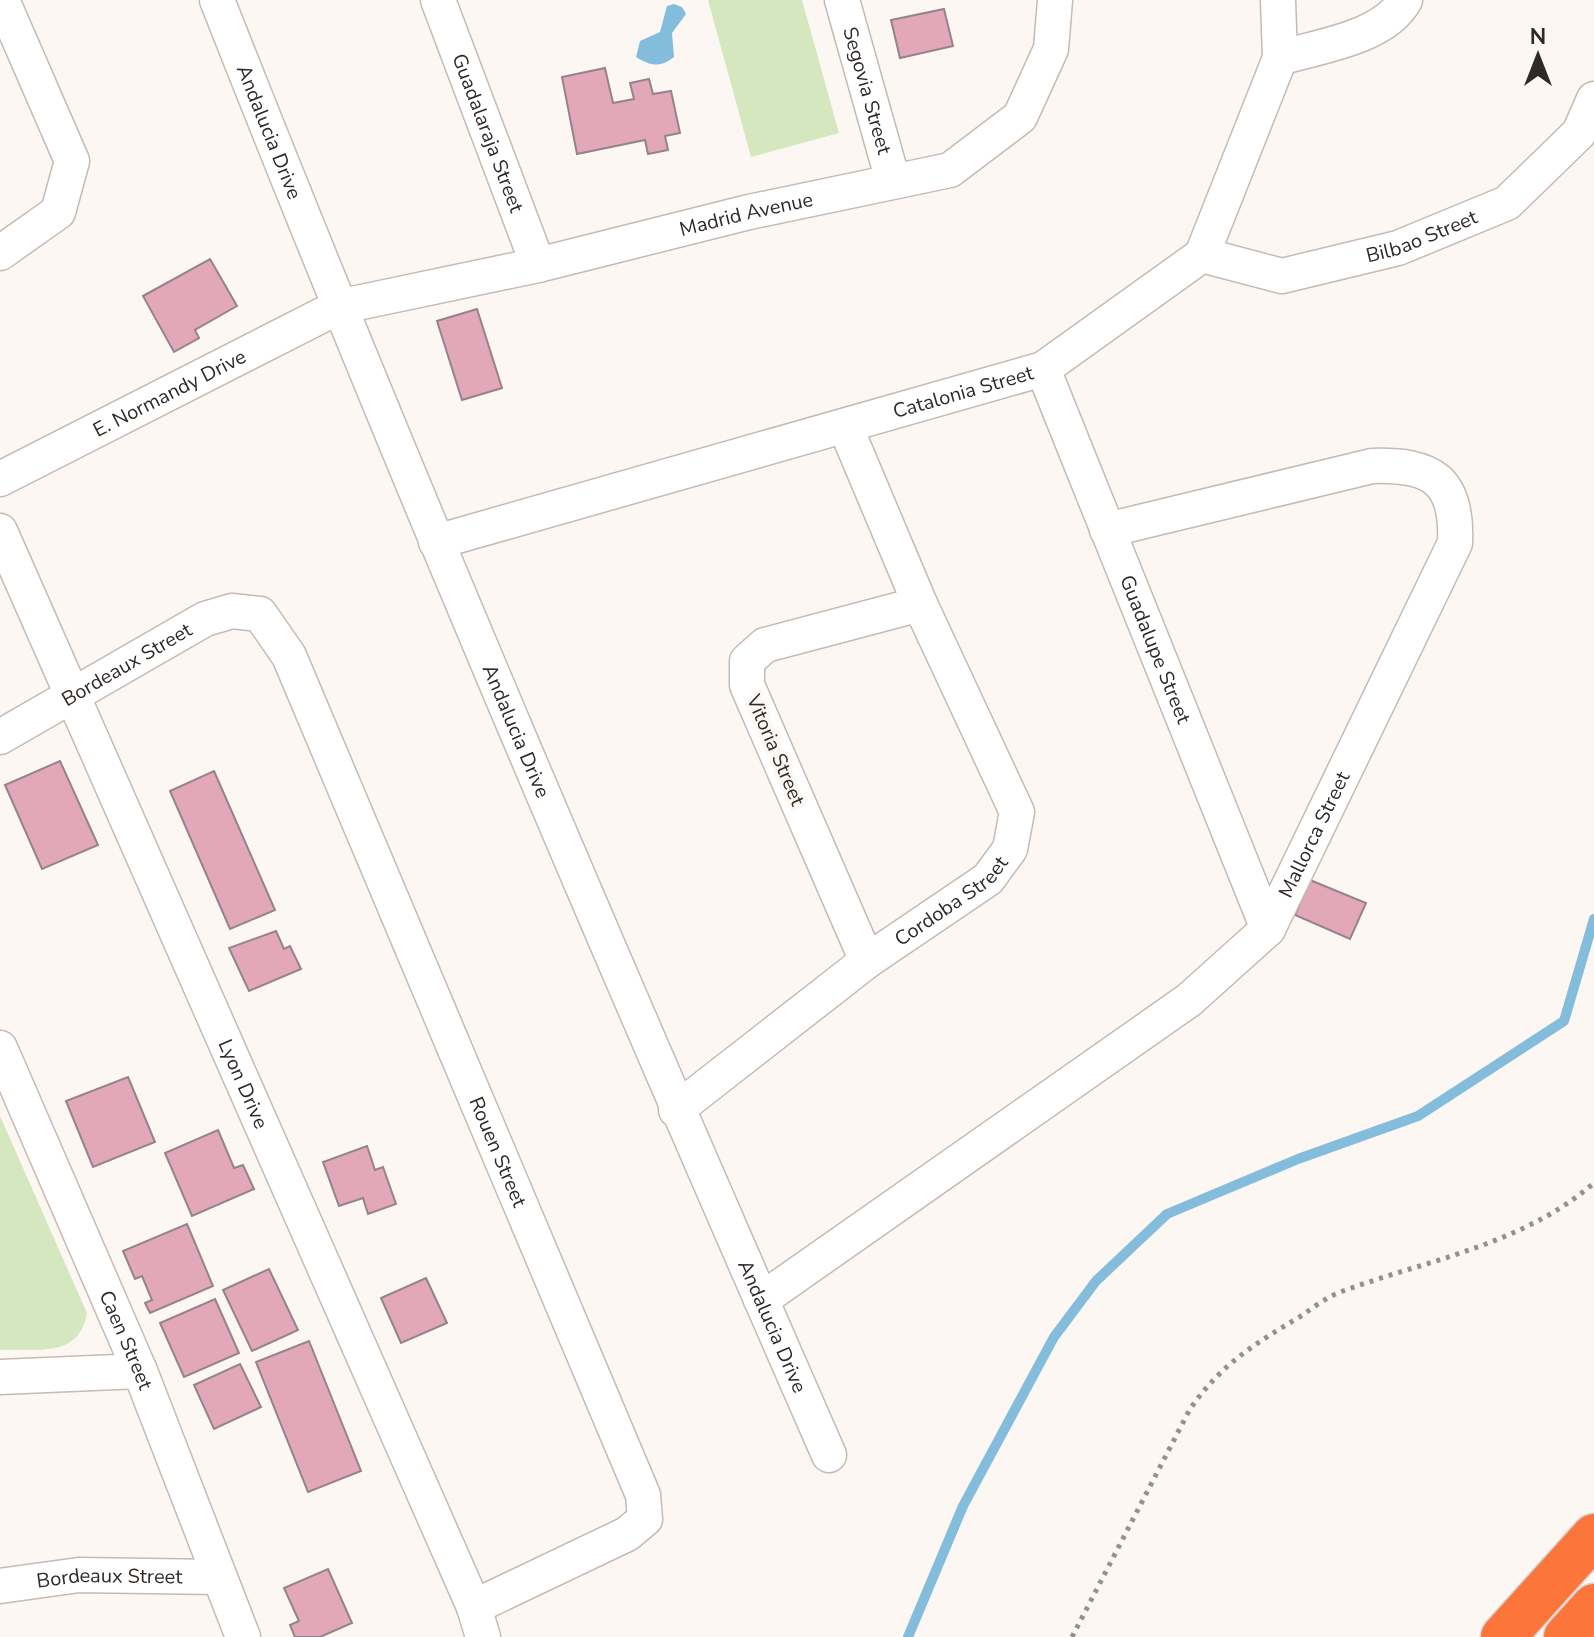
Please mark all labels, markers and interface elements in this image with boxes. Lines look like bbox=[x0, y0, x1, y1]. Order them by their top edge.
north arrow bbox=[1498, 16, 1578, 96]
text: N bbox=[1530, 22, 1546, 52]
street label: Segovia Street bbox=[836, 24, 898, 158]
street label: Guadalaraja Street bbox=[445, 50, 530, 217]
street label: Andalucia Drive bbox=[230, 61, 308, 203]
street label: Madrid Avenue bbox=[677, 186, 815, 243]
street label: Bilbao Street bbox=[1363, 203, 1482, 269]
street label: E. Normandy Drive bbox=[88, 343, 251, 443]
street label: Catalonia Street bbox=[890, 359, 1037, 425]
street label: Guadalupe Street bbox=[1113, 571, 1197, 729]
street label: Bordeaux Street bbox=[57, 616, 198, 713]
street label: Andalucia Drive bbox=[476, 660, 556, 802]
street label: Vitoria Street bbox=[740, 689, 812, 811]
street label: Mallorca Street bbox=[1272, 766, 1357, 902]
street label: Cordoba Street bbox=[889, 850, 1015, 952]
street label: Lyon Drive bbox=[211, 1035, 275, 1133]
street label: Rouen Street bbox=[462, 1093, 533, 1212]
street label: Andalucia Drive bbox=[731, 1256, 813, 1397]
street label: Caen Street bbox=[93, 1286, 159, 1394]
street label: Bordeaux Street bbox=[35, 1562, 183, 1595]

